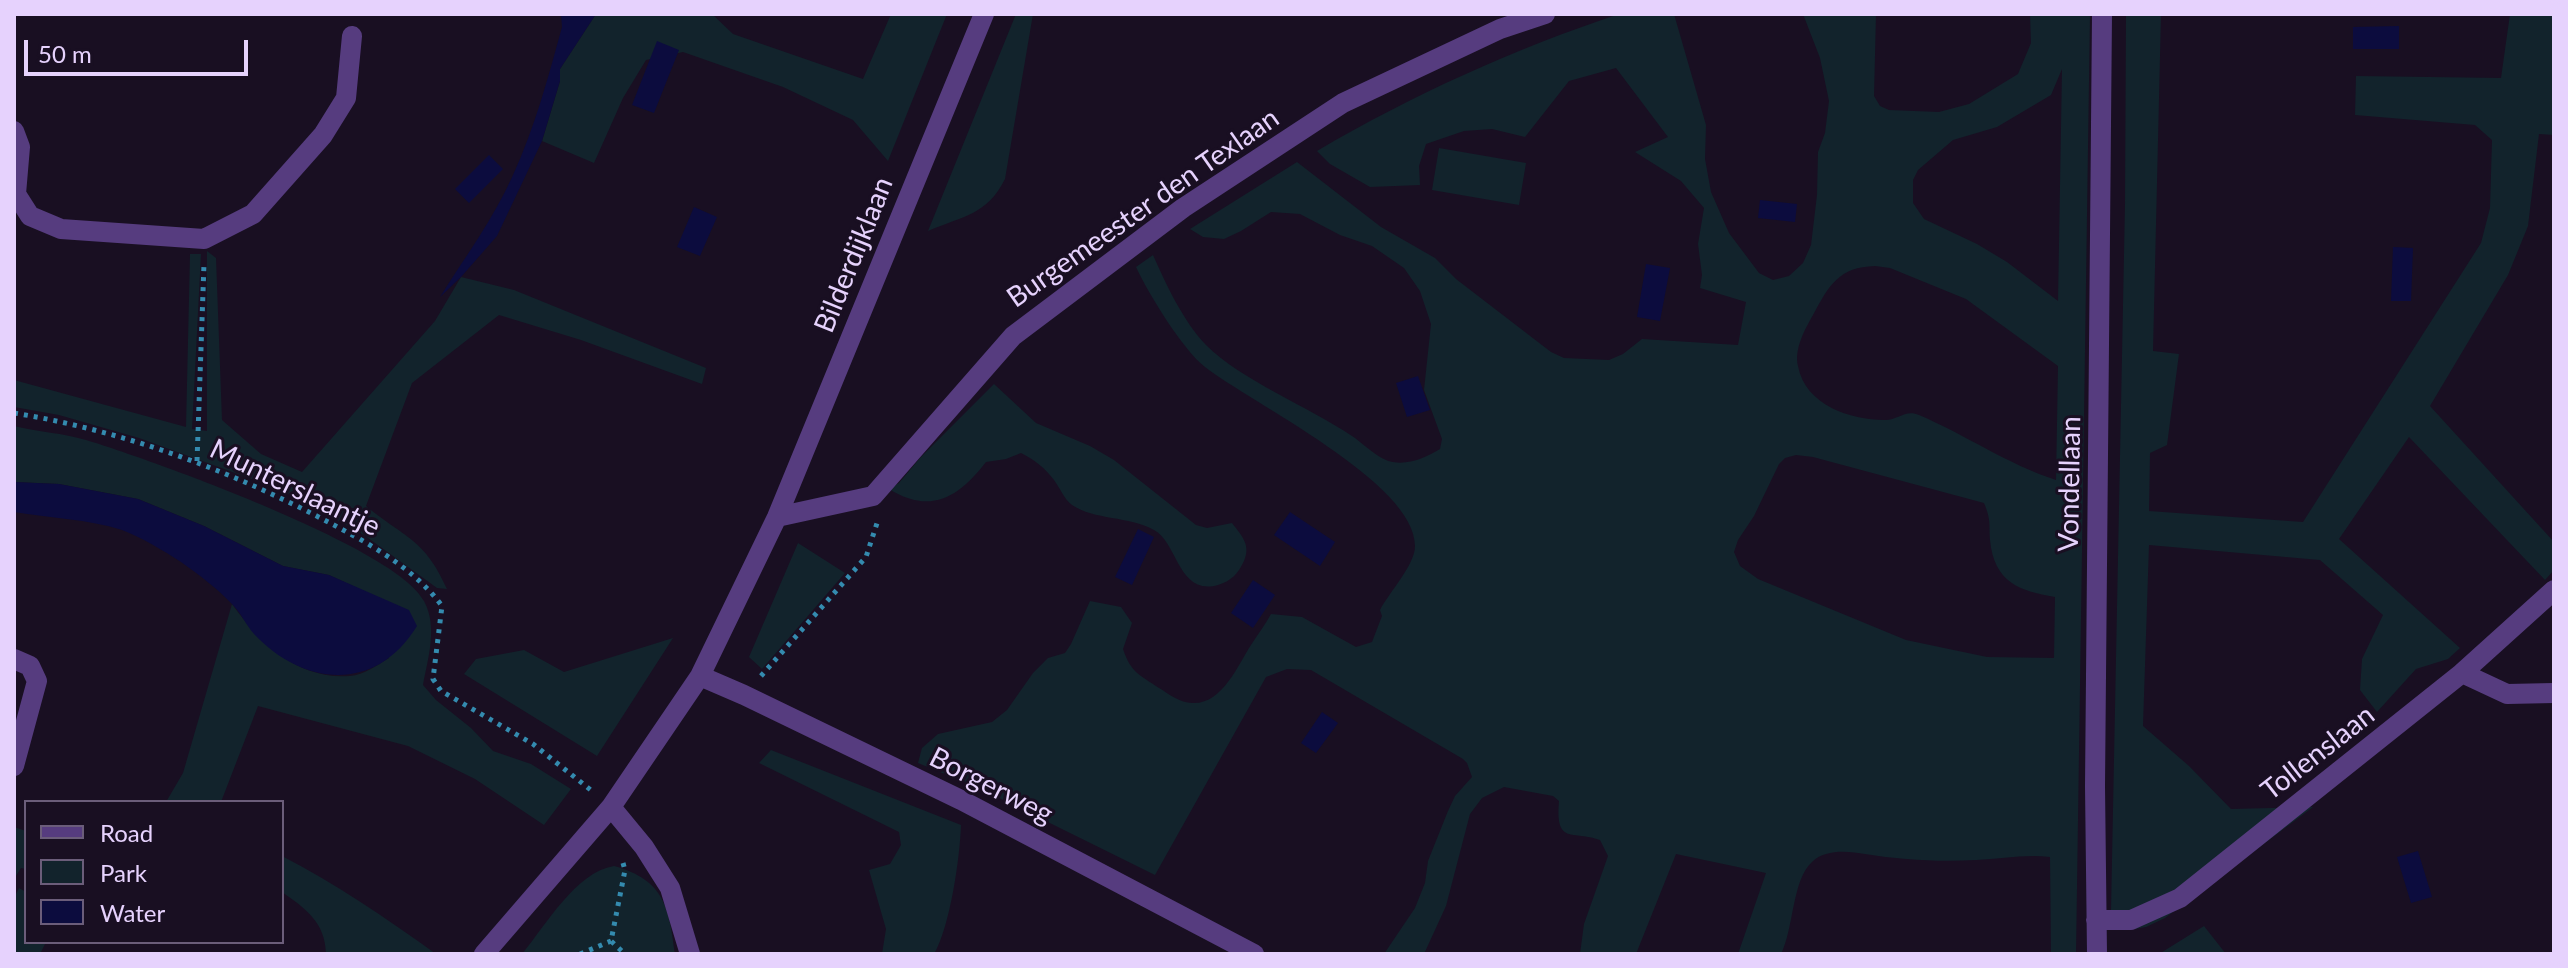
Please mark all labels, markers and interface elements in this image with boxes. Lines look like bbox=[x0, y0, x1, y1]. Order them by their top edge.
scale bar bbox=[28, 24, 252, 74]
text: 50 m bbox=[38, 39, 92, 68]
street label: Burgemeester den Texlaan bbox=[1001, 101, 1285, 315]
street label: Bilderdijklaan bbox=[808, 172, 900, 338]
street label: Vondellaan bbox=[2052, 416, 2088, 552]
street label: Munterslaantje bbox=[204, 432, 386, 544]
street label: Tollenslaan bbox=[2255, 698, 2381, 808]
street label: Borgerweg bbox=[924, 741, 1058, 831]
legend bbox=[24, 800, 284, 944]
text: Road bbox=[100, 818, 153, 847]
text: Park bbox=[100, 858, 147, 887]
text: Water bbox=[100, 898, 165, 927]

